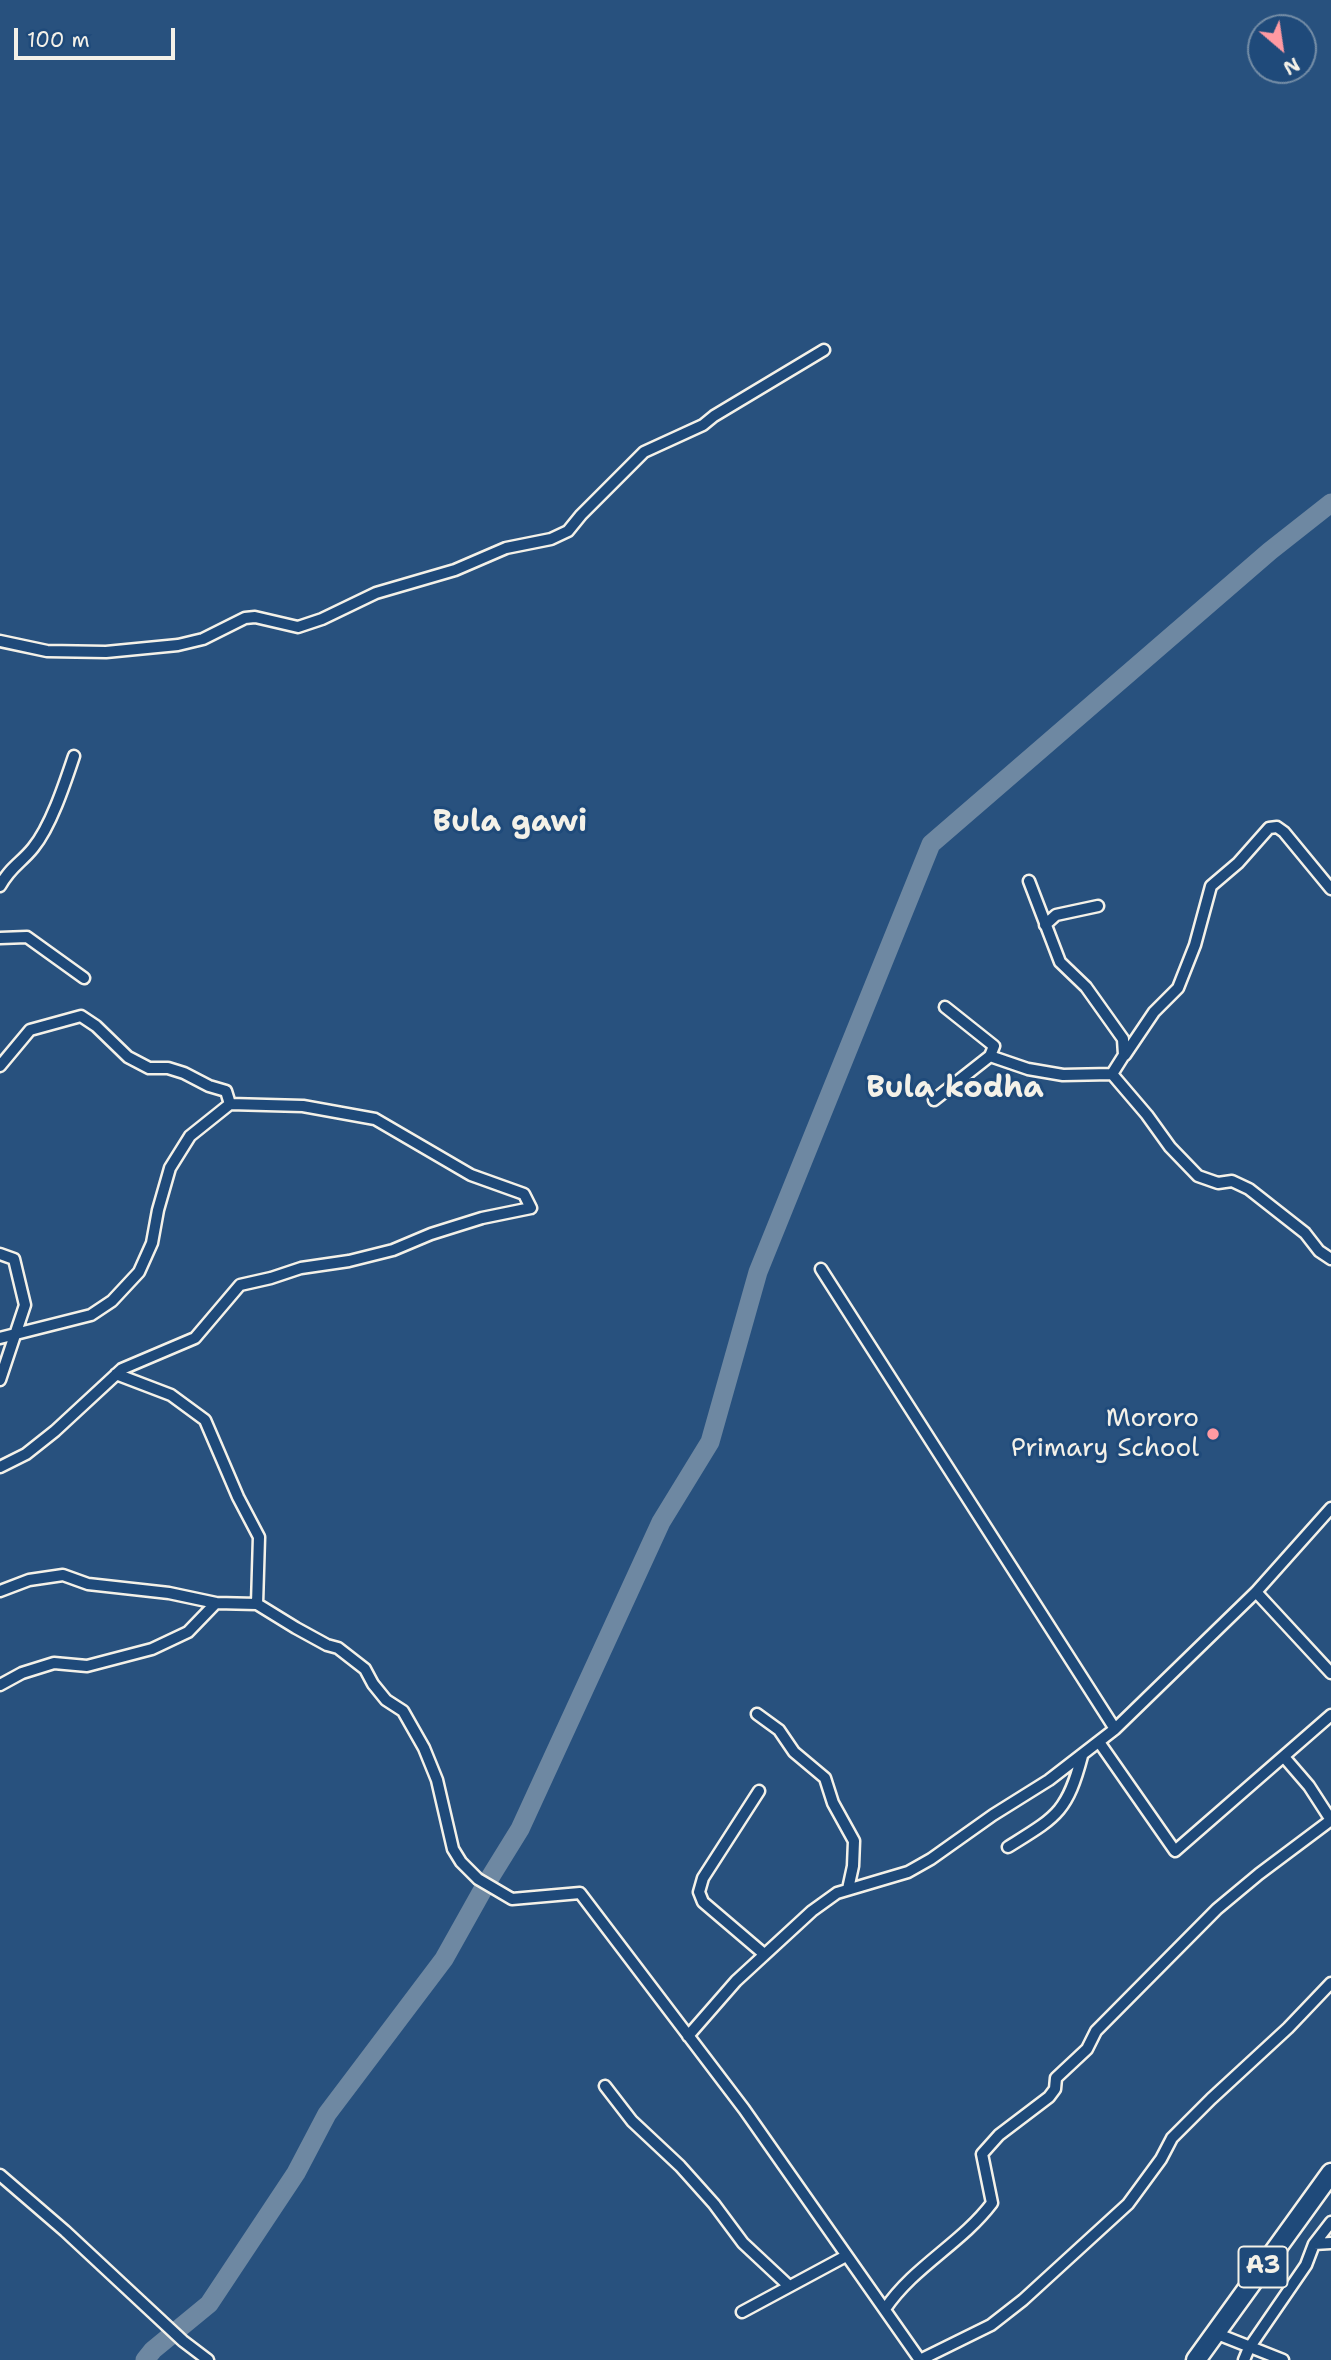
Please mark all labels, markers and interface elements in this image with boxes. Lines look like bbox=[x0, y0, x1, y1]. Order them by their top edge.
scale bar bbox=[18, 14, 178, 58]
north arrow bbox=[1247, 14, 1317, 84]
text: 100 m bbox=[27, 26, 90, 54]
text: N bbox=[1279, 51, 1304, 81]
district label: Bula gawi bbox=[433, 805, 587, 841]
district label: Bula kodha bbox=[866, 1071, 1044, 1107]
place label: Mororo Primary School bbox=[1011, 1403, 1199, 1464]
marker: Mororo Primary School bbox=[1205, 1426, 1221, 1442]
road number: A3 bbox=[1238, 2246, 1288, 2288]

